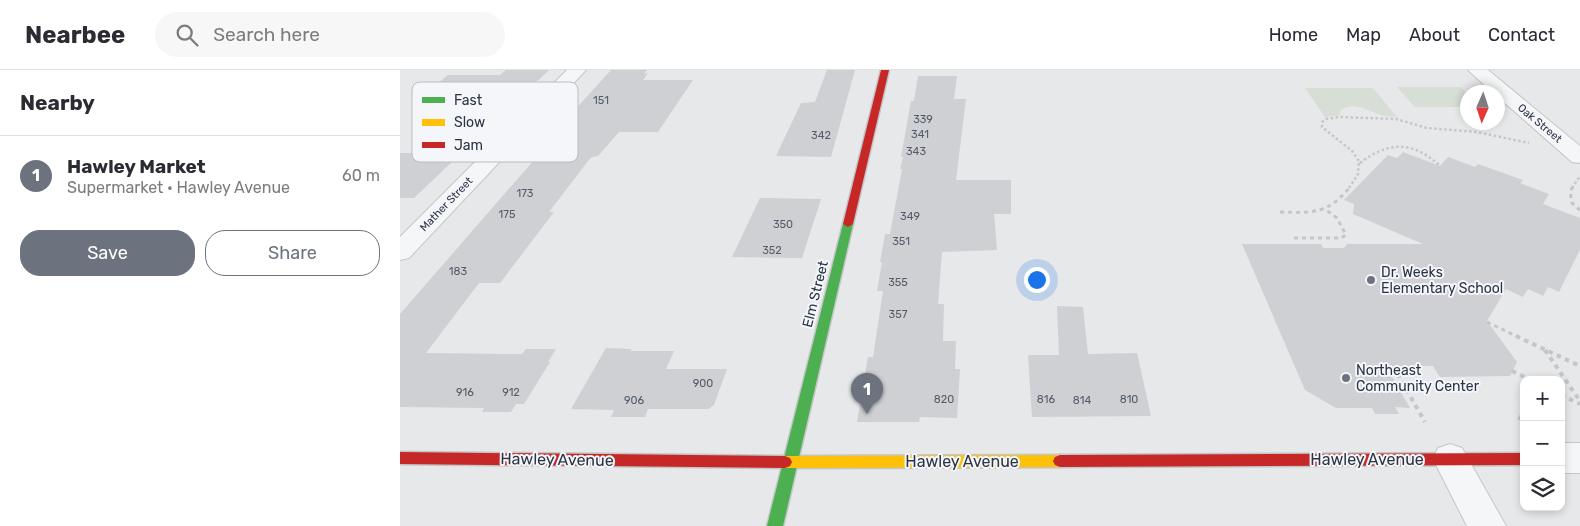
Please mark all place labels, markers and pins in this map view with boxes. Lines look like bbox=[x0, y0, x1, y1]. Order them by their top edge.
place label: Dr. Weeks Elementary School bbox=[1381, 264, 1503, 297]
marker: Dr. Weeks Elementary School bbox=[1365, 274, 1377, 286]
place label: Northeast Community Center bbox=[1356, 362, 1480, 395]
marker: Northeast Community Center bbox=[1340, 372, 1352, 384]
pin: 1 bbox=[851, 373, 883, 414]

